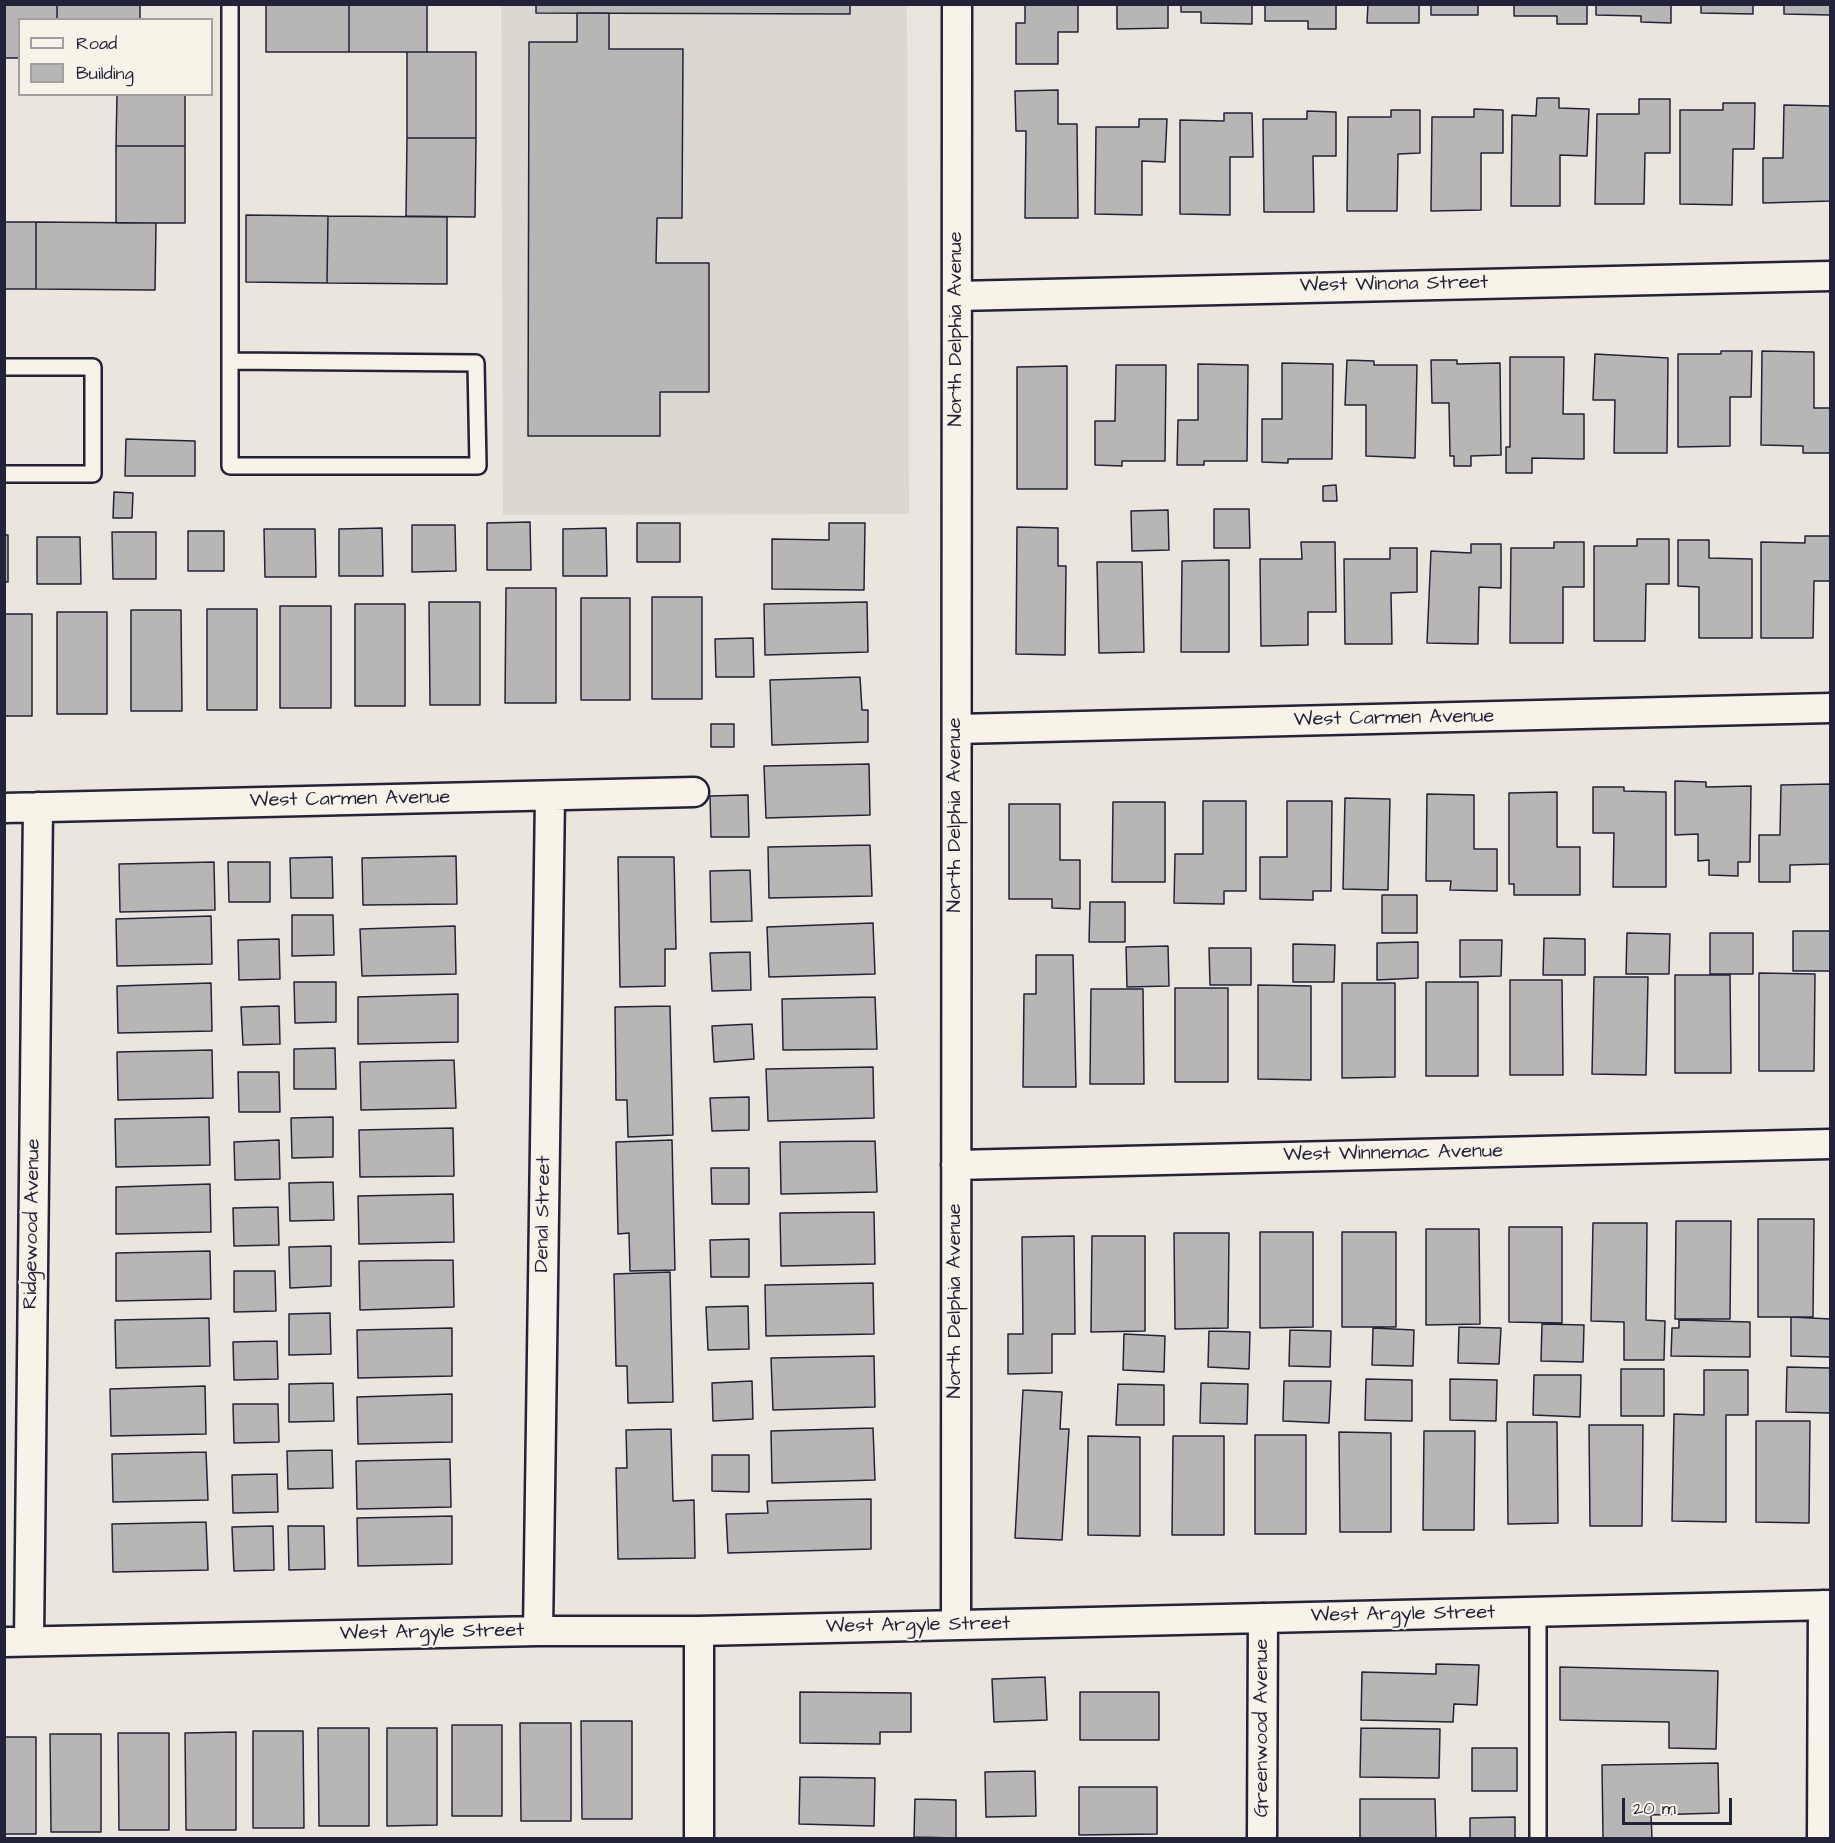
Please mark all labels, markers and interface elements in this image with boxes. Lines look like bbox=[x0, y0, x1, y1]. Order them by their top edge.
legend bbox=[18, 18, 213, 96]
text: Road bbox=[76, 31, 117, 56]
text: Building bbox=[76, 61, 134, 86]
street label: North Delphia Avenue bbox=[945, 232, 969, 426]
street label: West Winona Street bbox=[1299, 271, 1489, 299]
street label: West Carmen Avenue bbox=[1294, 705, 1494, 733]
street label: North Delphia Avenue bbox=[944, 718, 968, 912]
street label: West Carmen Avenue bbox=[250, 786, 450, 814]
street label: Ridgewood Avenue bbox=[20, 1139, 46, 1309]
street label: West Winnemac Avenue bbox=[1283, 1140, 1503, 1168]
street label: Denal Street bbox=[531, 1155, 557, 1273]
street label: North Delphia Avenue bbox=[944, 1204, 968, 1398]
street label: West Argyle Street bbox=[1311, 1601, 1495, 1629]
street label: West Argyle Street bbox=[826, 1612, 1010, 1640]
street label: West Argyle Street bbox=[340, 1619, 524, 1647]
street label: Greenwood Avenue bbox=[1251, 1639, 1275, 1817]
scale bar bbox=[1625, 1786, 1734, 1824]
text: 20 m bbox=[1633, 1796, 1676, 1821]

